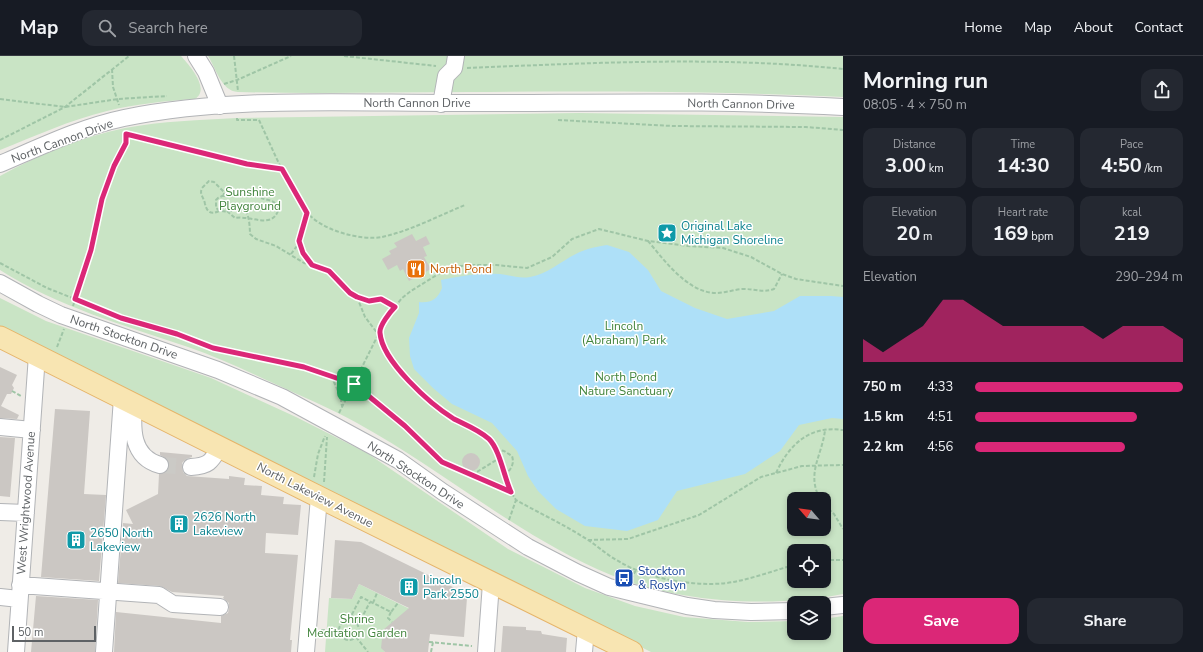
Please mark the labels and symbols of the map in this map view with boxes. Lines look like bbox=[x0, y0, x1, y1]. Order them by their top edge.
street label: North Cannon Drive bbox=[363, 95, 471, 111]
street label: North Cannon Drive bbox=[687, 95, 795, 113]
street label: North Cannon Drive bbox=[9, 115, 115, 167]
park label: Sunshine Playground bbox=[219, 184, 281, 214]
place label: Original Lake Michigan Shoreline bbox=[681, 218, 784, 248]
place icon: Original Lake Michigan Shoreline bbox=[656, 222, 678, 244]
restaurant icon: North Pond bbox=[405, 258, 427, 280]
place label: North Pond bbox=[430, 261, 492, 277]
street label: North Stockton Drive bbox=[68, 311, 180, 363]
park label: Lincoln (Abraham) Park bbox=[582, 318, 667, 348]
pin bbox=[337, 367, 371, 401]
park label: North Pond Nature Sanctuary bbox=[579, 369, 674, 399]
street label: West Wrightwood Avenue bbox=[13, 431, 39, 575]
street label: North Stockton Drive bbox=[364, 438, 468, 512]
street label: North Lakeview Avenue bbox=[254, 459, 376, 531]
north arrow bbox=[787, 492, 831, 536]
place label: 2626 North Lakeview bbox=[193, 509, 256, 539]
building icon: 2626 North Lakeview bbox=[168, 513, 190, 535]
place label: 2650 North Lakeview bbox=[90, 525, 153, 555]
building icon: 2650 North Lakeview bbox=[65, 529, 87, 551]
place label: Stockton & Roslyn bbox=[638, 563, 686, 593]
bus stop icon: Stockton & Roslyn bbox=[613, 567, 635, 589]
place label: Lincoln Park 2550 bbox=[423, 572, 479, 602]
building icon: Lincoln Park 2550 bbox=[398, 576, 420, 598]
park label: Shrine Meditation Garden bbox=[307, 611, 407, 641]
scale bar bbox=[12, 624, 96, 643]

